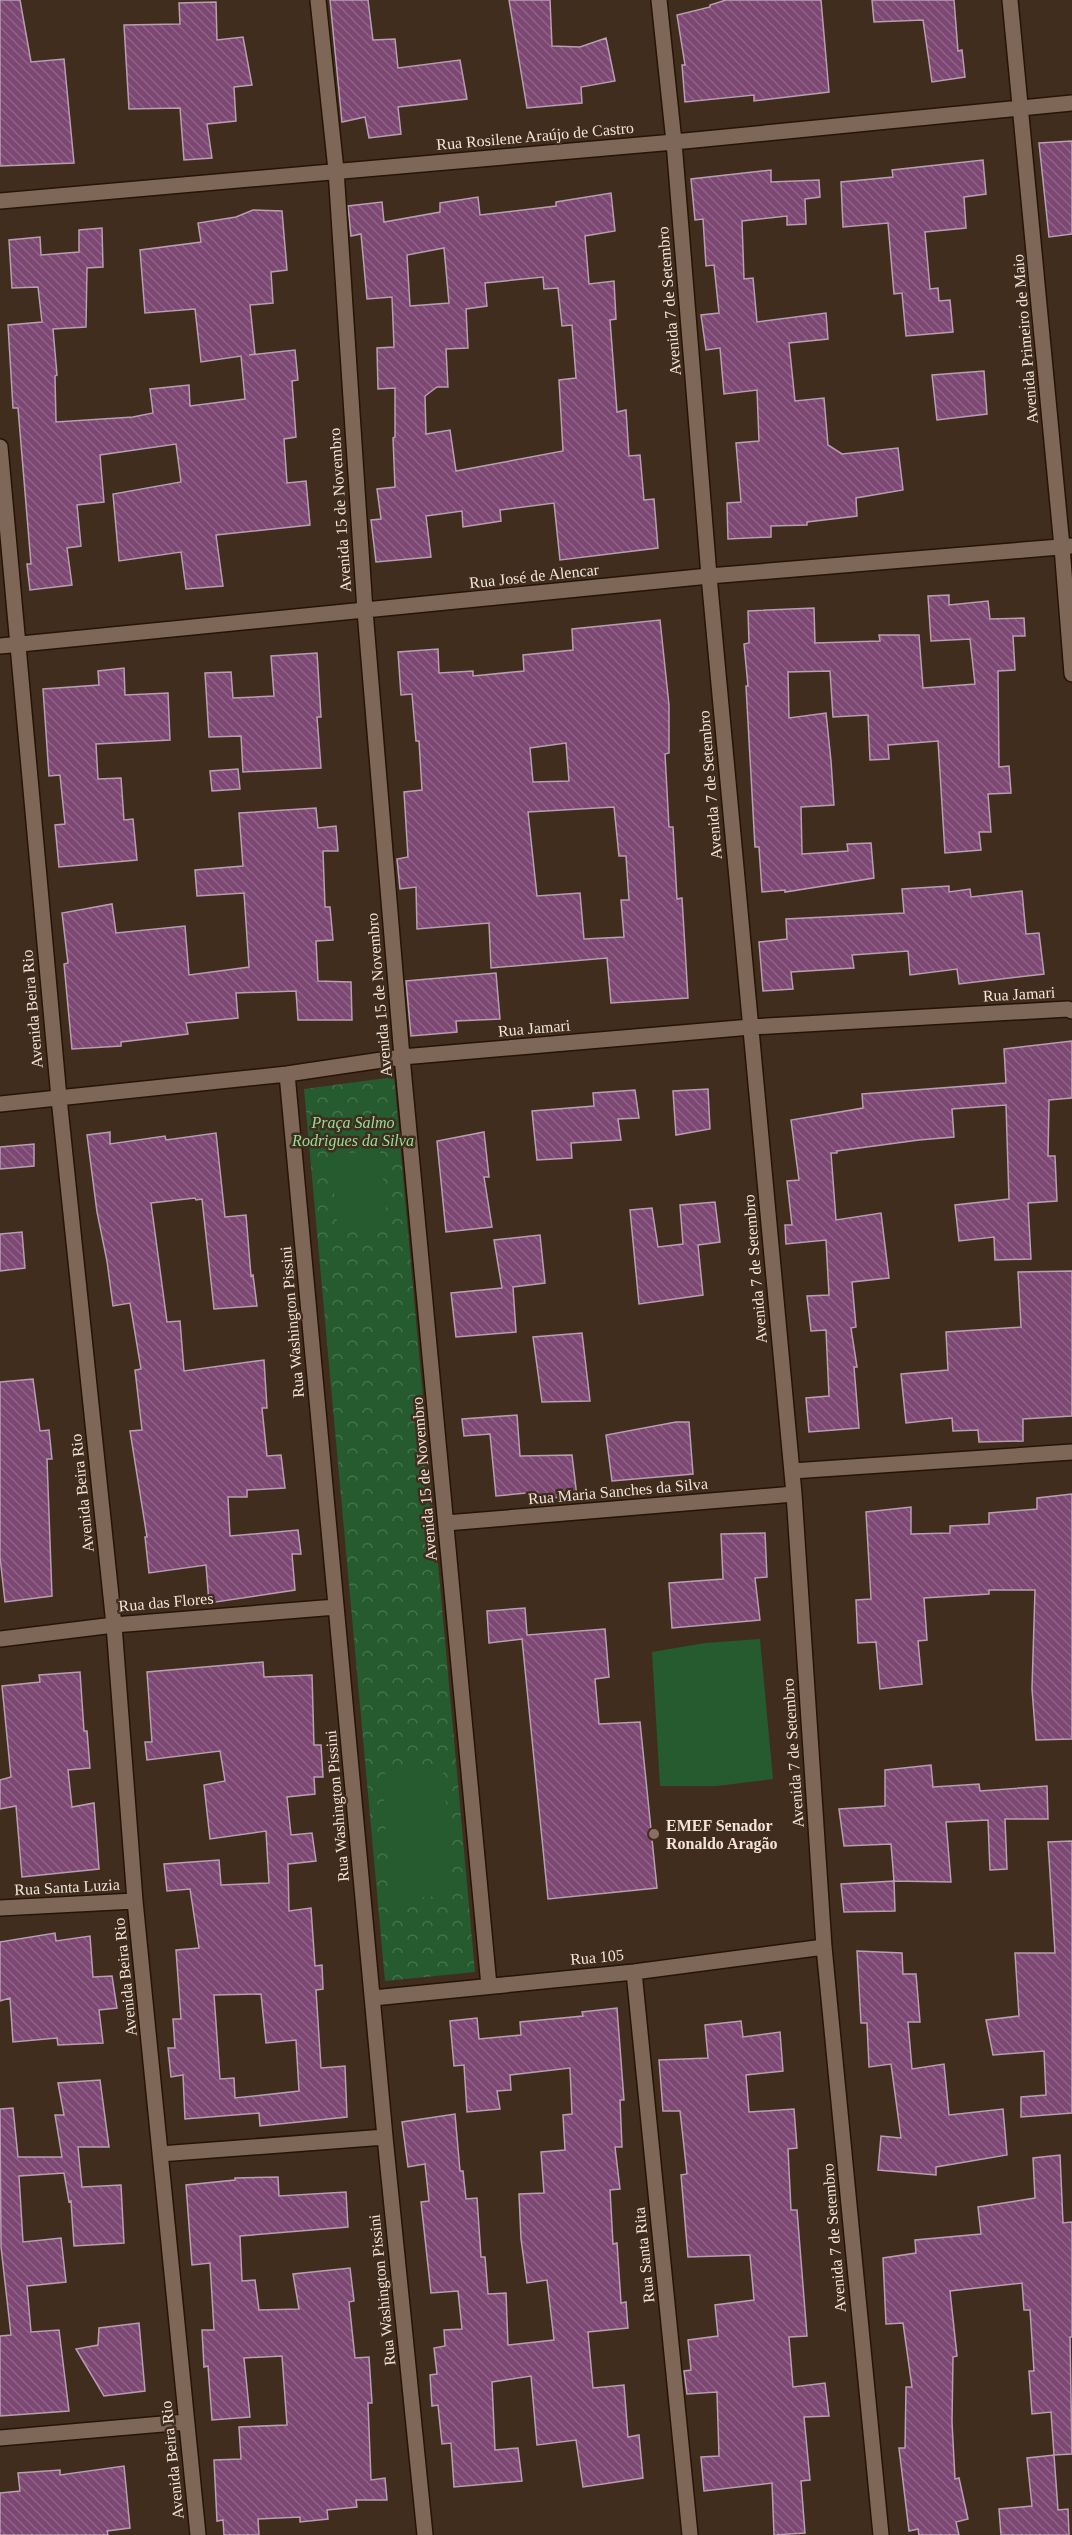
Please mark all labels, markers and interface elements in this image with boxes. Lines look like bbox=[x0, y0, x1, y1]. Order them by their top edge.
street label: Rua Rosilene Araújo de Castro bbox=[436, 119, 635, 154]
street label: Avenida 7 de Setembro bbox=[654, 226, 684, 376]
street label: Avenida Primeiro de Maio bbox=[1009, 254, 1041, 424]
street label: Avenida 15 de Novembro bbox=[326, 427, 354, 593]
street label: Rua José de Alencar bbox=[468, 561, 600, 591]
street label: Avenida 7 de Setembro bbox=[695, 710, 725, 860]
street label: Avenida 15 de Novembro bbox=[363, 912, 395, 1078]
street label: Avenida Beira Rio bbox=[18, 949, 46, 1069]
street label: Rua Jamari bbox=[982, 984, 1056, 1004]
street label: Rua Jamari bbox=[497, 1016, 571, 1040]
park label: Praça Salmo Rodrigues da Silva bbox=[291, 1114, 414, 1150]
street label: Avenida 7 de Setembro bbox=[740, 1194, 770, 1344]
street label: Rua Washington Pissini bbox=[277, 1245, 308, 1399]
street label: Avenida 15 de Novembro bbox=[408, 1396, 440, 1562]
street label: Avenida Beira Rio bbox=[67, 1433, 97, 1553]
street label: Rua Maria Sanches da Silva bbox=[527, 1475, 709, 1507]
street label: Rua das Flores bbox=[118, 1589, 214, 1615]
street label: Avenida 7 de Setembro bbox=[779, 1678, 807, 1828]
street label: Rua Washington Pissini bbox=[322, 1729, 353, 1883]
place label: EMEF Senador Ronaldo Aragão bbox=[666, 1817, 778, 1853]
marker: EMEF Senador Ronaldo Aragão bbox=[647, 1827, 661, 1841]
street label: Rua Santa Luzia bbox=[14, 1876, 120, 1898]
street label: Avenida Beira Rio bbox=[110, 1917, 140, 2037]
street label: Rua 105 bbox=[569, 1946, 625, 1968]
street label: Avenida 7 de Setembro bbox=[819, 2163, 849, 2313]
street label: Rua Santa Rita bbox=[631, 2206, 657, 2304]
street label: Rua Washington Pissini bbox=[366, 2213, 399, 2367]
street label: Avenida Beira Rio bbox=[157, 2400, 187, 2520]

